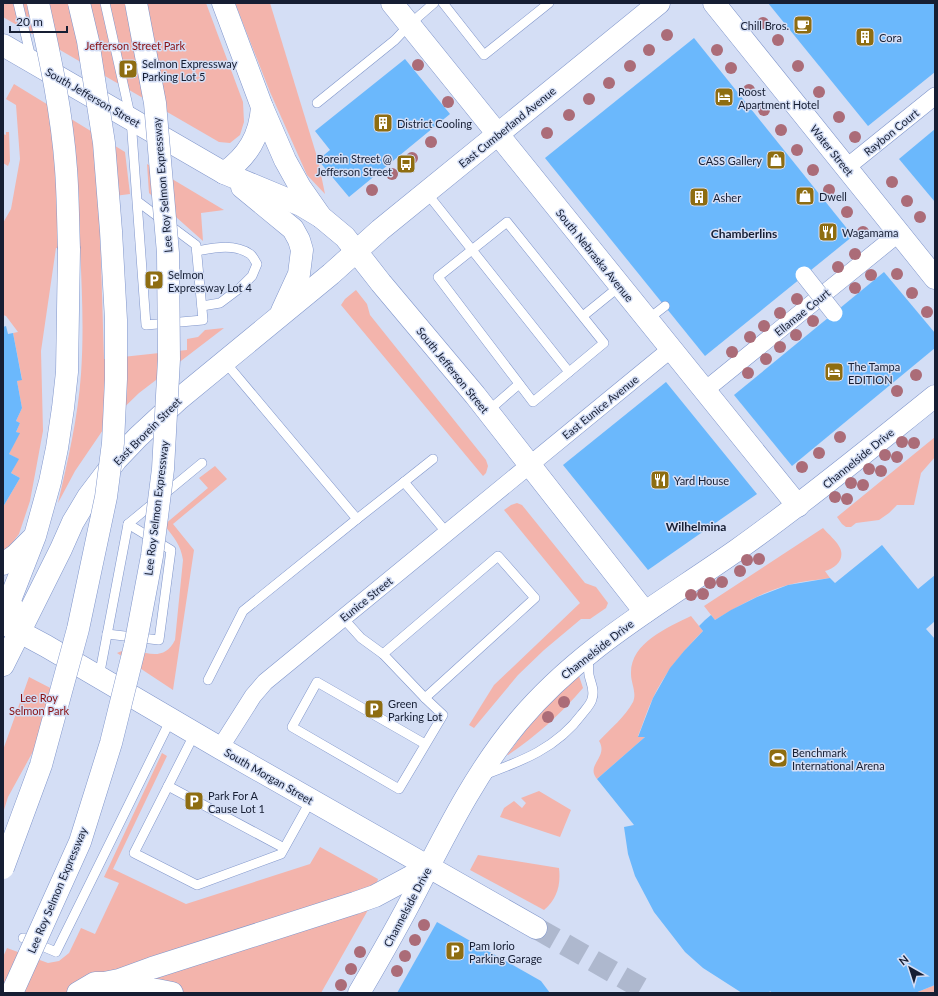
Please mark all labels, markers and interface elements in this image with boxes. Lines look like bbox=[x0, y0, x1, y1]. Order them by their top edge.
scale bar bbox=[10, 8, 67, 34]
text: 20 m bbox=[16, 14, 43, 29]
cafe icon: Chill Bros. bbox=[792, 14, 814, 36]
place label: Chill Bros. bbox=[741, 19, 789, 32]
building icon: Cora bbox=[854, 26, 876, 48]
place label: Cora bbox=[879, 31, 902, 44]
park label: Jefferson Street Park bbox=[85, 39, 186, 52]
place label: Selmon Expressway Parking Lot 5 bbox=[142, 57, 238, 83]
parking icon: Selmon Expressway Parking Lot 5 bbox=[117, 58, 139, 80]
street label: South Jefferson Street bbox=[43, 65, 143, 129]
street label: East Cumberland Avenue bbox=[456, 84, 558, 170]
place label: Roost Apartment Hotel bbox=[738, 85, 819, 111]
hotel icon: Roost Apartment Hotel bbox=[713, 86, 735, 108]
street label: Raybon Court bbox=[861, 106, 921, 158]
building icon: District Cooling bbox=[372, 112, 394, 134]
street label: Lee Roy Selmon Expressway bbox=[150, 116, 174, 253]
place label: District Cooling bbox=[397, 117, 472, 130]
street label: Water Street bbox=[808, 122, 856, 178]
shop icon: CASS Gallery bbox=[765, 149, 787, 171]
place label: Borein Street @ Jefferson Street bbox=[316, 152, 392, 178]
bus stop icon: Borein Street @ Jefferson Street bbox=[395, 153, 417, 175]
place label: CASS Gallery bbox=[698, 154, 762, 167]
shop icon: Dwell bbox=[794, 185, 816, 207]
building icon: Asher bbox=[688, 186, 710, 208]
place label: Dwell bbox=[819, 190, 847, 203]
place label: Asher bbox=[713, 191, 741, 204]
street label: South Nebraska Avenue bbox=[554, 206, 637, 304]
restaurant icon: Wagamama bbox=[817, 221, 839, 243]
district label: Chamberlins bbox=[711, 226, 777, 241]
place label: Wagamama bbox=[842, 226, 898, 239]
place label: Selmon Expressway Lot 4 bbox=[168, 268, 252, 294]
parking icon: Selmon Expressway Lot 4 bbox=[143, 269, 165, 291]
street label: Ellamae Court bbox=[772, 286, 832, 338]
street label: South Jefferson Street bbox=[414, 324, 492, 416]
place label: The Tampa EDITION bbox=[848, 360, 900, 386]
hotel icon: The Tampa EDITION bbox=[823, 361, 845, 383]
street label: East Eunice Avenue bbox=[559, 372, 641, 442]
street label: East Brorein Street bbox=[110, 394, 184, 468]
street label: Channelside Drive bbox=[820, 425, 896, 491]
street label: Lee Roy Selmon Expressway bbox=[141, 440, 171, 576]
restaurant icon: Yard House bbox=[649, 469, 671, 491]
place label: Yard House bbox=[674, 474, 729, 487]
district label: Wilhelmina bbox=[666, 519, 726, 534]
street label: Eunice Street bbox=[337, 574, 395, 624]
street label: Channelside Drive bbox=[558, 617, 636, 681]
park label: Lee Roy Selmon Park bbox=[9, 691, 69, 717]
place label: Green Parking Lot bbox=[388, 697, 442, 723]
parking icon: Green Parking Lot bbox=[363, 698, 385, 720]
street label: South Morgan Street bbox=[222, 745, 316, 807]
place label: Benchmark International Arena bbox=[792, 746, 885, 772]
sports icon: Benchmark International Arena bbox=[767, 747, 789, 769]
place label: Park For A Cause Lot 1 bbox=[208, 789, 265, 815]
parking icon: Park For A Cause Lot 1 bbox=[183, 790, 205, 812]
street label: Lee Roy Selmon Expressway bbox=[24, 825, 90, 955]
street label: Channelside Drive bbox=[381, 865, 433, 949]
place label: Pam Iorio Parking Garage bbox=[469, 939, 542, 965]
parking icon: Pam Iorio Parking Garage bbox=[444, 940, 466, 962]
north arrow bbox=[890, 948, 930, 988]
text: N bbox=[896, 952, 911, 968]

